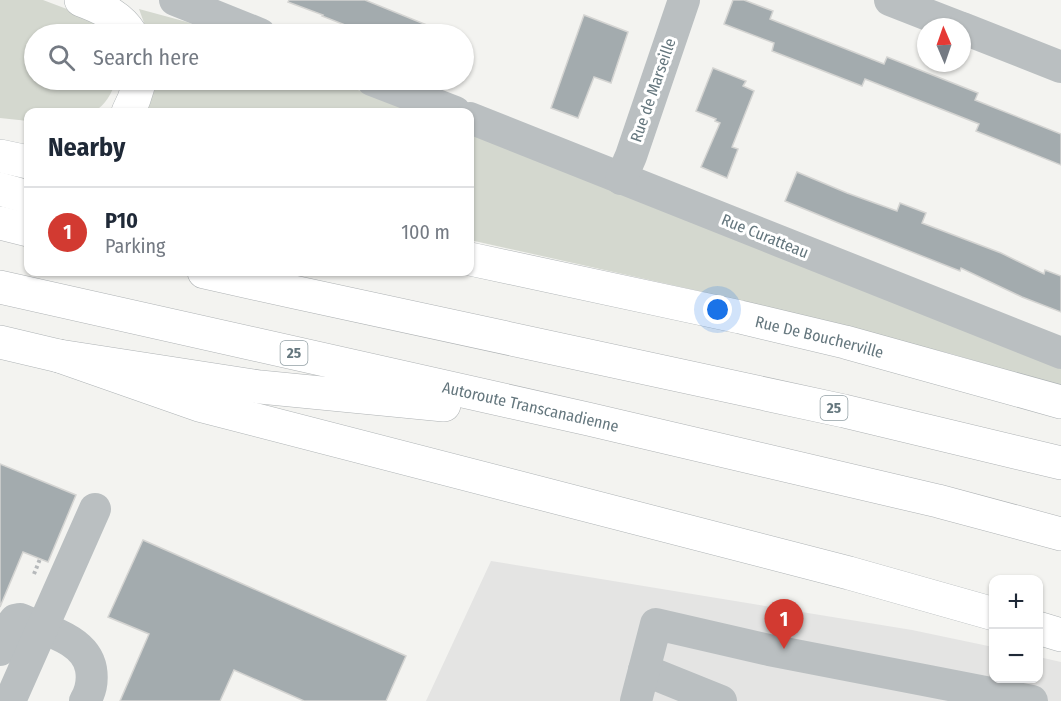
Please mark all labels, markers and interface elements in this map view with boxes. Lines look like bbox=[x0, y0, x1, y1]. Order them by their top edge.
north arrow bbox=[917, 18, 971, 72]
search box bbox=[24, 24, 474, 90]
street label: Rue de Marseille bbox=[626, 35, 680, 144]
icon: search bbox=[45, 41, 78, 74]
text: Search here bbox=[93, 44, 199, 71]
text: Nearby bbox=[48, 132, 125, 163]
text: P10 bbox=[105, 207, 138, 234]
street label: Rue Curatteau bbox=[719, 210, 811, 262]
text: 1 bbox=[63, 220, 72, 244]
text: 100 m bbox=[401, 220, 450, 244]
text: Parking bbox=[105, 234, 166, 258]
your location bbox=[703, 295, 732, 324]
street label: Rue De Boucherville bbox=[753, 311, 886, 362]
road number: 25 bbox=[280, 341, 308, 365]
street label: Autoroute Transcanadienne bbox=[441, 377, 621, 435]
road number: 25 bbox=[820, 396, 848, 420]
map controls bbox=[989, 575, 1043, 683]
button: + bbox=[989, 575, 1043, 629]
pin: 1 bbox=[764, 600, 804, 649]
button: − bbox=[989, 629, 1043, 683]

